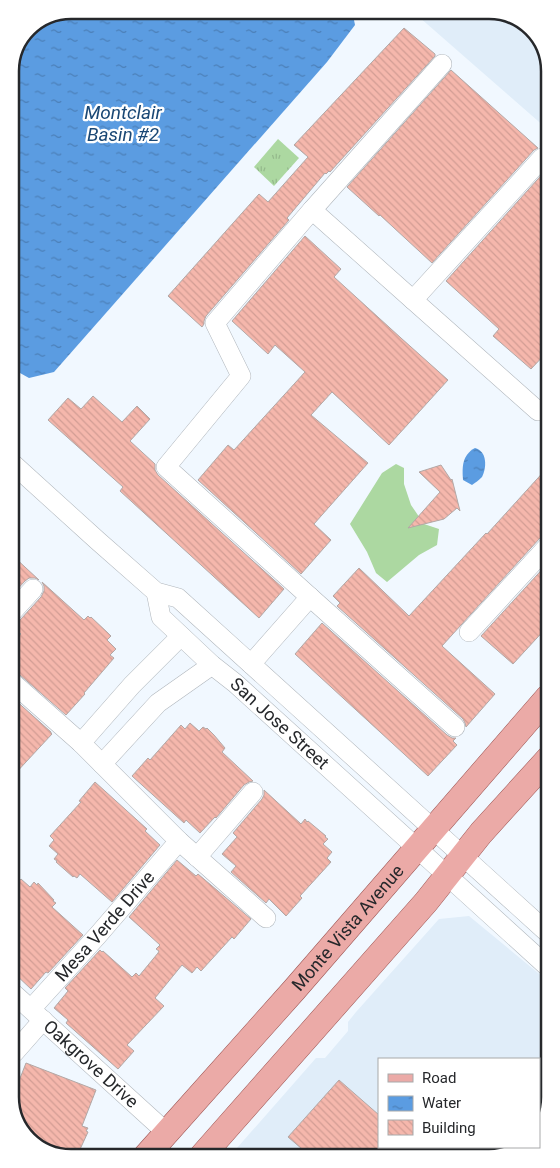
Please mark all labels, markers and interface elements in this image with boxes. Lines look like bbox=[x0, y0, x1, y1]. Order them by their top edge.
water label: Montclair Basin #2 bbox=[84, 101, 163, 146]
street label: San Jose Street bbox=[226, 673, 334, 773]
street label: Monte Vista Avenue bbox=[287, 860, 408, 995]
street label: Mesa Verde Drive bbox=[50, 866, 159, 985]
street label: Oakgrove Drive bbox=[40, 1015, 143, 1112]
legend bbox=[378, 1058, 540, 1148]
text: Road bbox=[422, 1069, 456, 1087]
text: Water bbox=[422, 1094, 461, 1112]
text: Building bbox=[422, 1119, 476, 1137]

